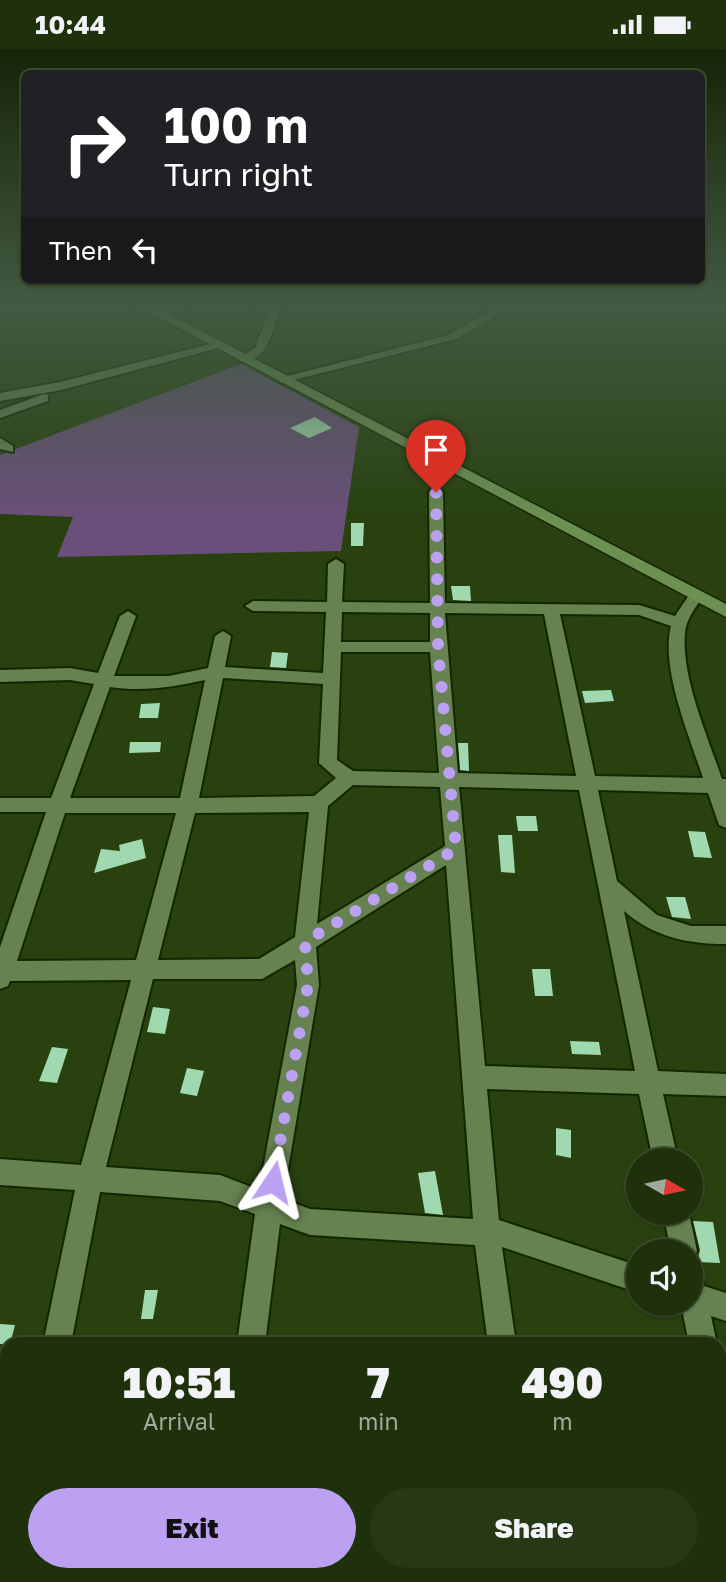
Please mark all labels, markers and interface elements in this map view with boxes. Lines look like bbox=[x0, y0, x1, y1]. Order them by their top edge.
text: 10:44 bbox=[35, 9, 106, 40]
text: 100 m bbox=[164, 95, 308, 154]
icon: right bbox=[49, 98, 140, 189]
text: Turn right bbox=[164, 155, 313, 193]
icon: left bbox=[126, 231, 164, 269]
text: Then bbox=[49, 235, 112, 266]
pin bbox=[406, 420, 466, 492]
icon: arrive bbox=[417, 431, 455, 469]
position arrow bbox=[236, 1145, 310, 1219]
north arrow bbox=[626, 1148, 704, 1225]
map controls bbox=[626, 1148, 703, 1316]
button: sound bbox=[626, 1239, 703, 1316]
text: 10:51 bbox=[123, 1357, 235, 1407]
text: 7 bbox=[367, 1357, 390, 1407]
text: 490 bbox=[521, 1357, 603, 1407]
text: Arrival bbox=[143, 1407, 215, 1435]
text: min bbox=[358, 1407, 399, 1435]
text: m bbox=[552, 1407, 573, 1435]
button: Exit bbox=[28, 1488, 356, 1568]
button: Share bbox=[370, 1488, 698, 1568]

